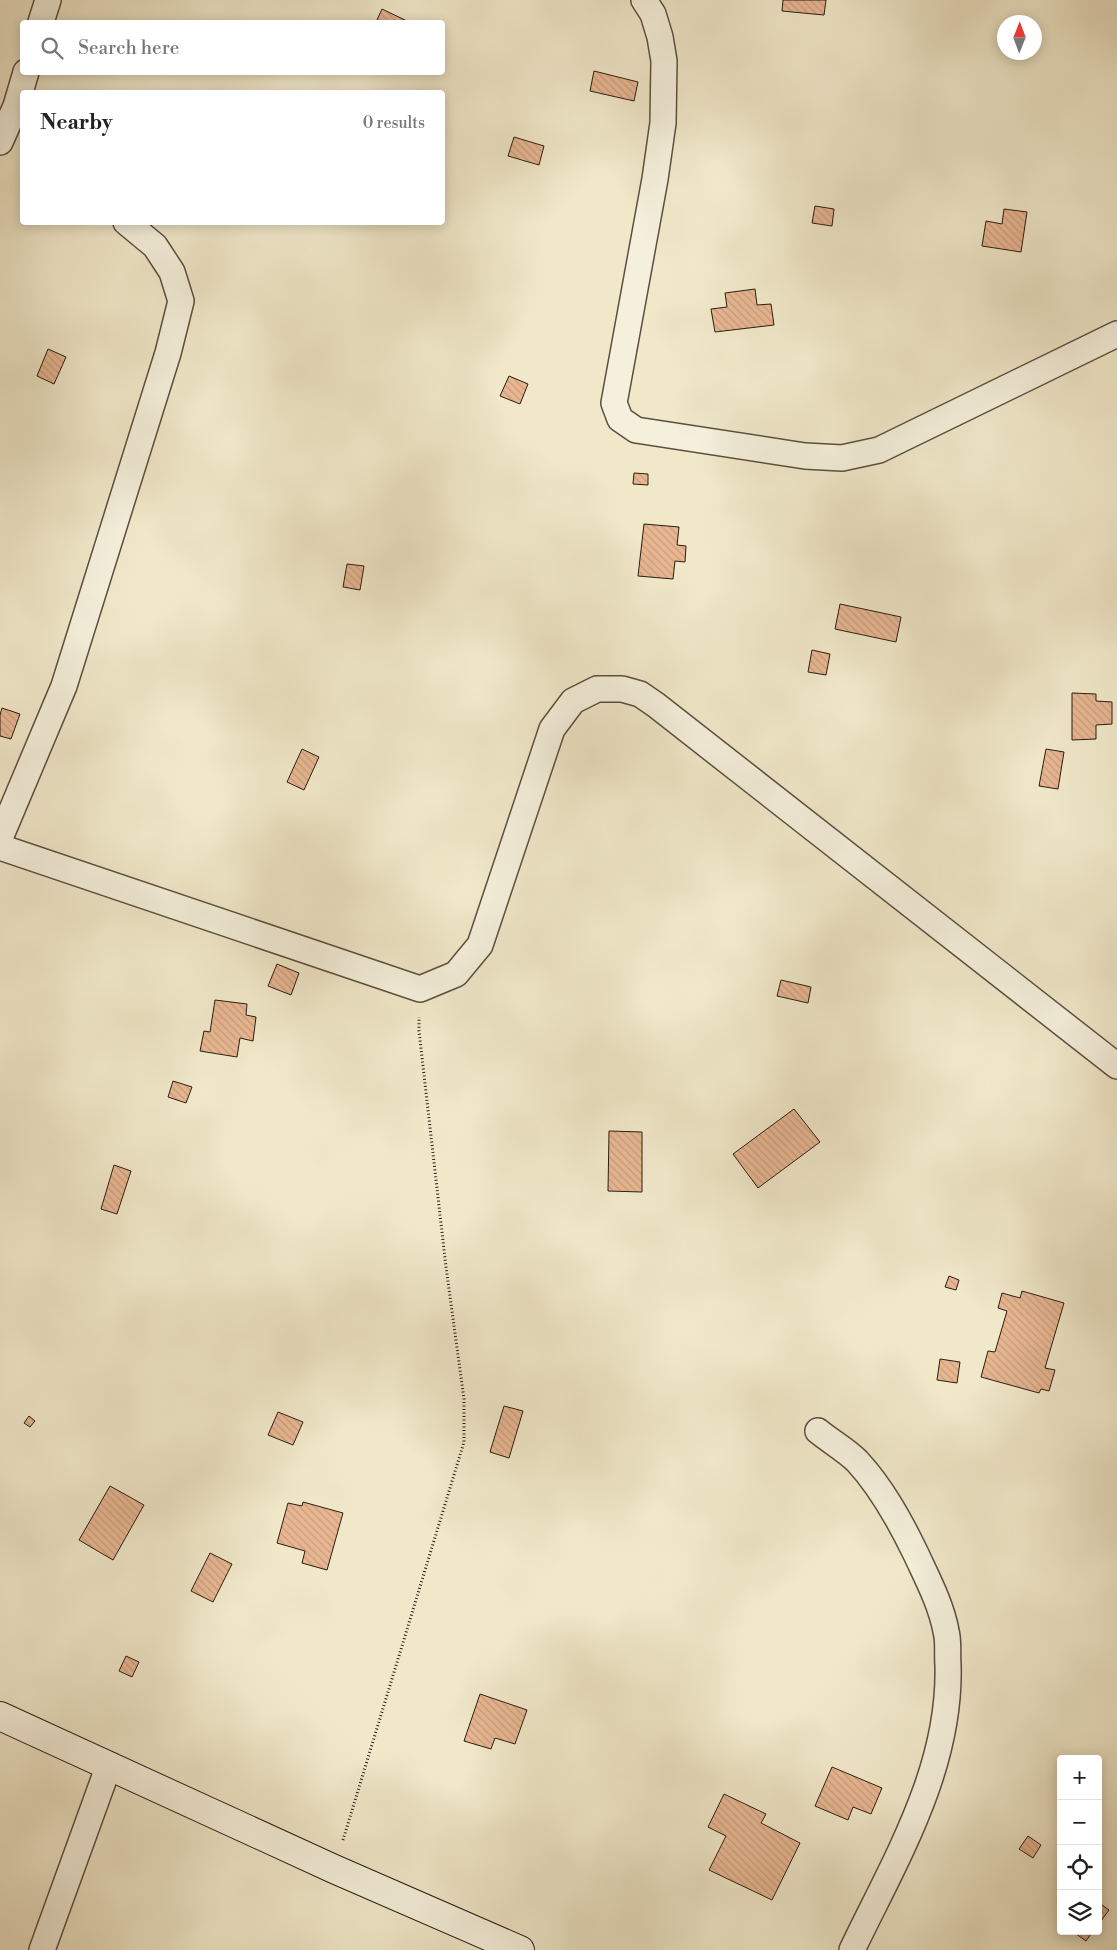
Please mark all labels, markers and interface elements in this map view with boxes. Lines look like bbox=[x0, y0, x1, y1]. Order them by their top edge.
north arrow bbox=[997, 15, 1042, 60]
search box bbox=[20, 20, 445, 75]
icon: search bbox=[38, 34, 66, 62]
text: Search here bbox=[78, 36, 179, 60]
text: Nearby bbox=[40, 110, 113, 136]
text: 0 results bbox=[363, 113, 425, 133]
map controls bbox=[1057, 1755, 1102, 1935]
button: + bbox=[1057, 1755, 1102, 1800]
button: − bbox=[1057, 1800, 1102, 1845]
button: locate bbox=[1057, 1845, 1102, 1890]
button: layers bbox=[1057, 1890, 1102, 1935]

